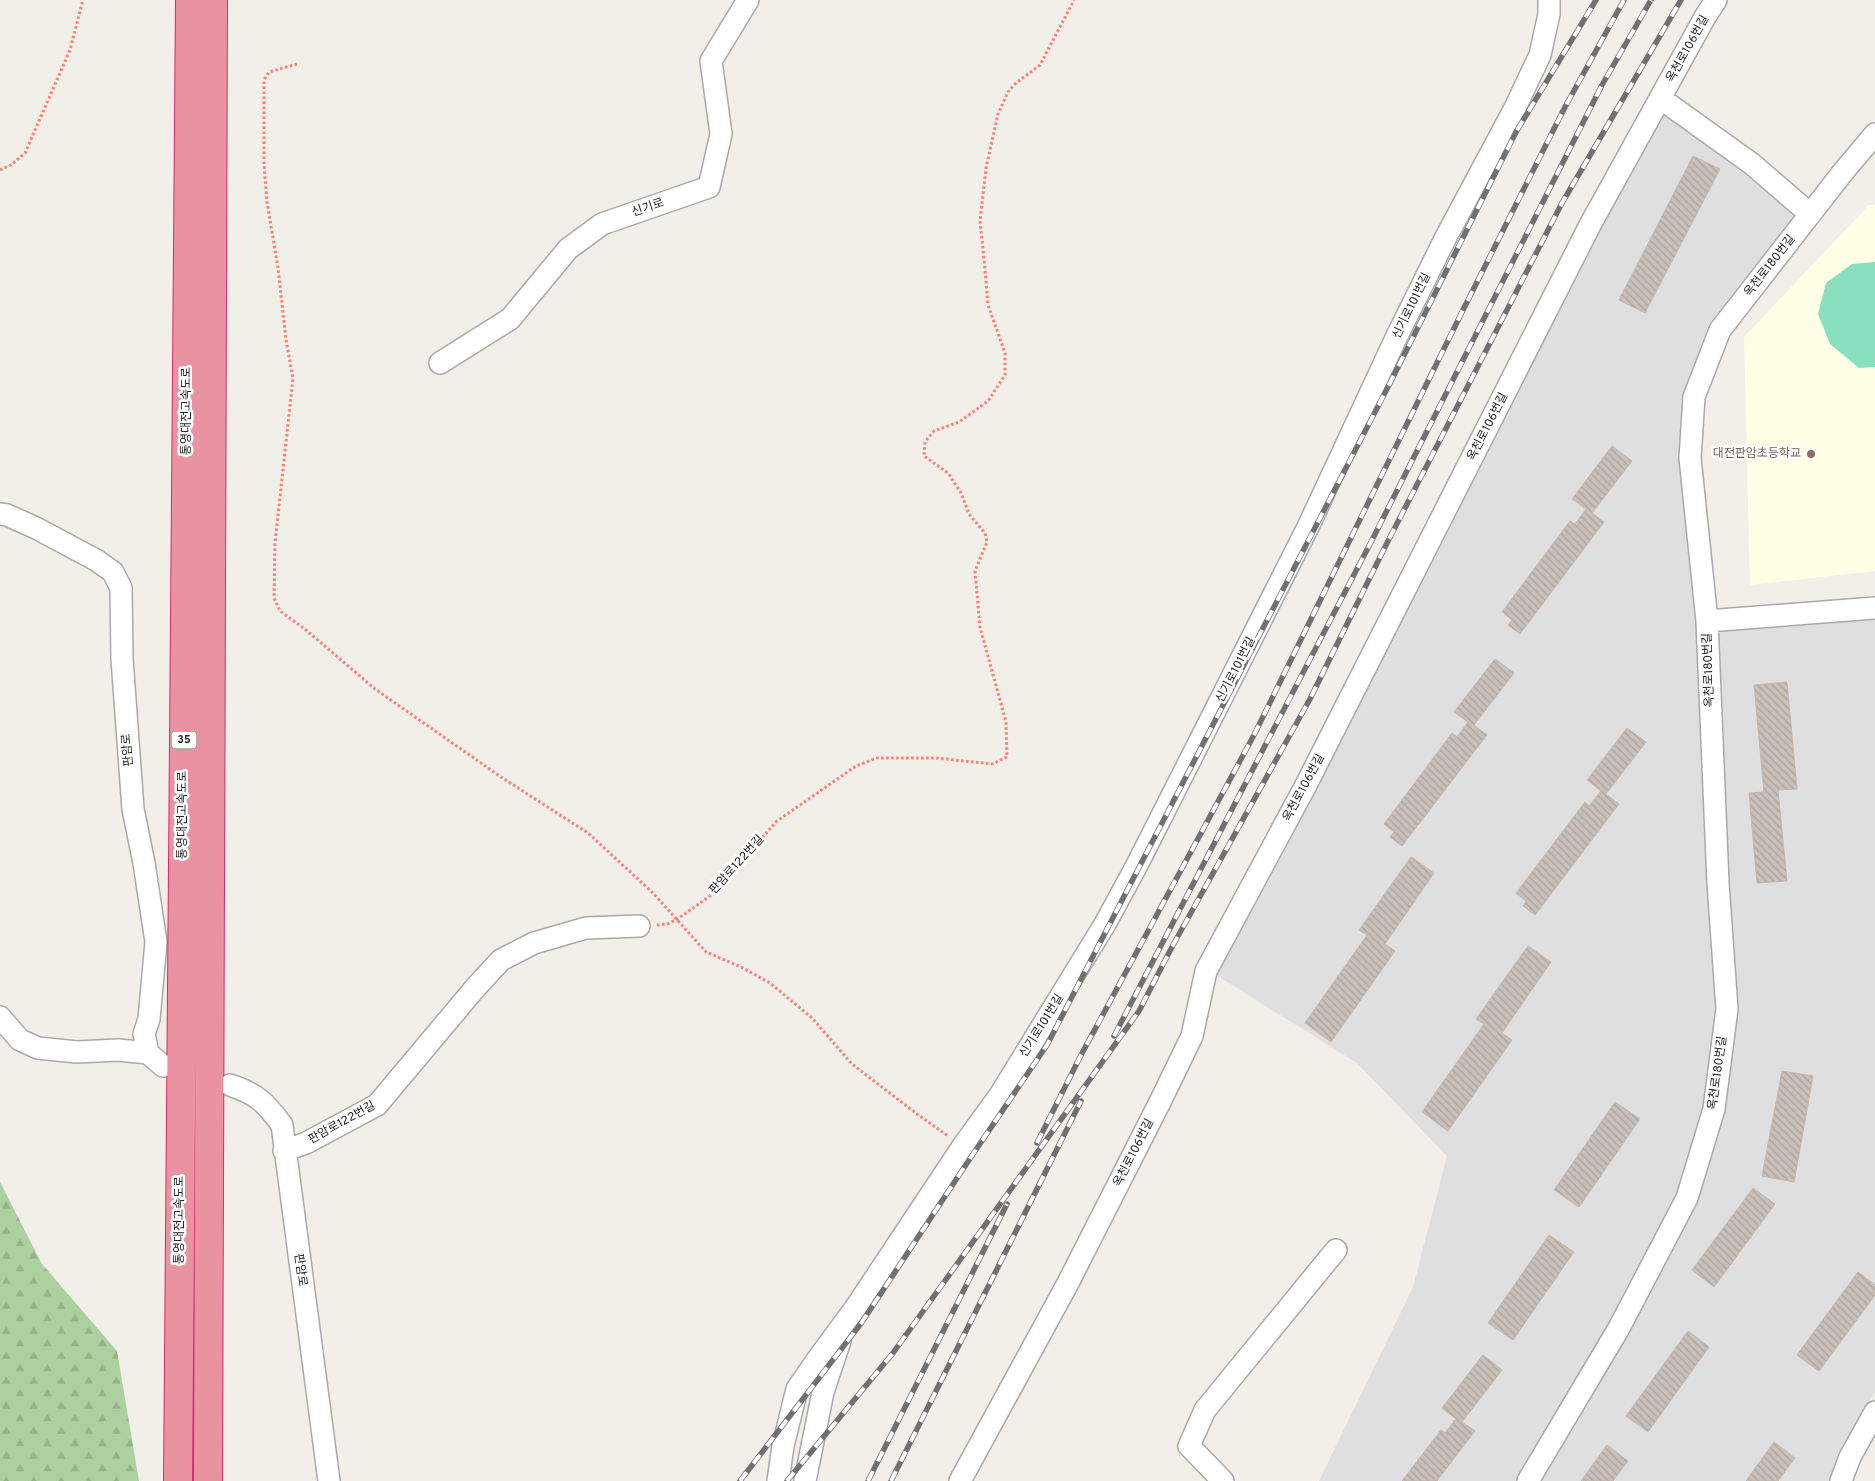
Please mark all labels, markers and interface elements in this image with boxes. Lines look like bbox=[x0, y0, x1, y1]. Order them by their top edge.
street label: 옥천로106번길 bbox=[1663, 13, 1713, 85]
street label: 신기로 bbox=[630, 195, 666, 221]
street label: 옥천로180번길 bbox=[1741, 232, 1799, 300]
street label: 신기로101번길 bbox=[1389, 270, 1435, 342]
street label: 통영대전고속도로 bbox=[179, 367, 195, 455]
street label: 옥천로106번길 bbox=[1464, 390, 1512, 464]
place label: 대전판암초등학교 bbox=[1713, 446, 1801, 462]
marker: 대전판암초등학교 bbox=[1805, 448, 1817, 460]
street label: 옥천로180번길 bbox=[1700, 632, 1718, 708]
street label: 신기로101번길 bbox=[1213, 634, 1259, 706]
road number: 35 bbox=[172, 732, 196, 748]
street label: 판암로 bbox=[119, 733, 137, 767]
street label: 옥천로106번길 bbox=[1279, 751, 1329, 825]
street label: 통영대전고속도로 bbox=[175, 771, 191, 859]
street label: 판암로122번길 bbox=[706, 832, 768, 898]
street label: 신기로101번길 bbox=[1016, 991, 1068, 1061]
street label: 옥천로180번길 bbox=[1705, 1035, 1731, 1111]
street label: 판암로122번길 bbox=[306, 1098, 378, 1148]
street label: 옥천로106번길 bbox=[1110, 1116, 1158, 1190]
street label: 통영대전고속도로 bbox=[172, 1176, 188, 1264]
street label: 판암로 bbox=[290, 1252, 310, 1288]

